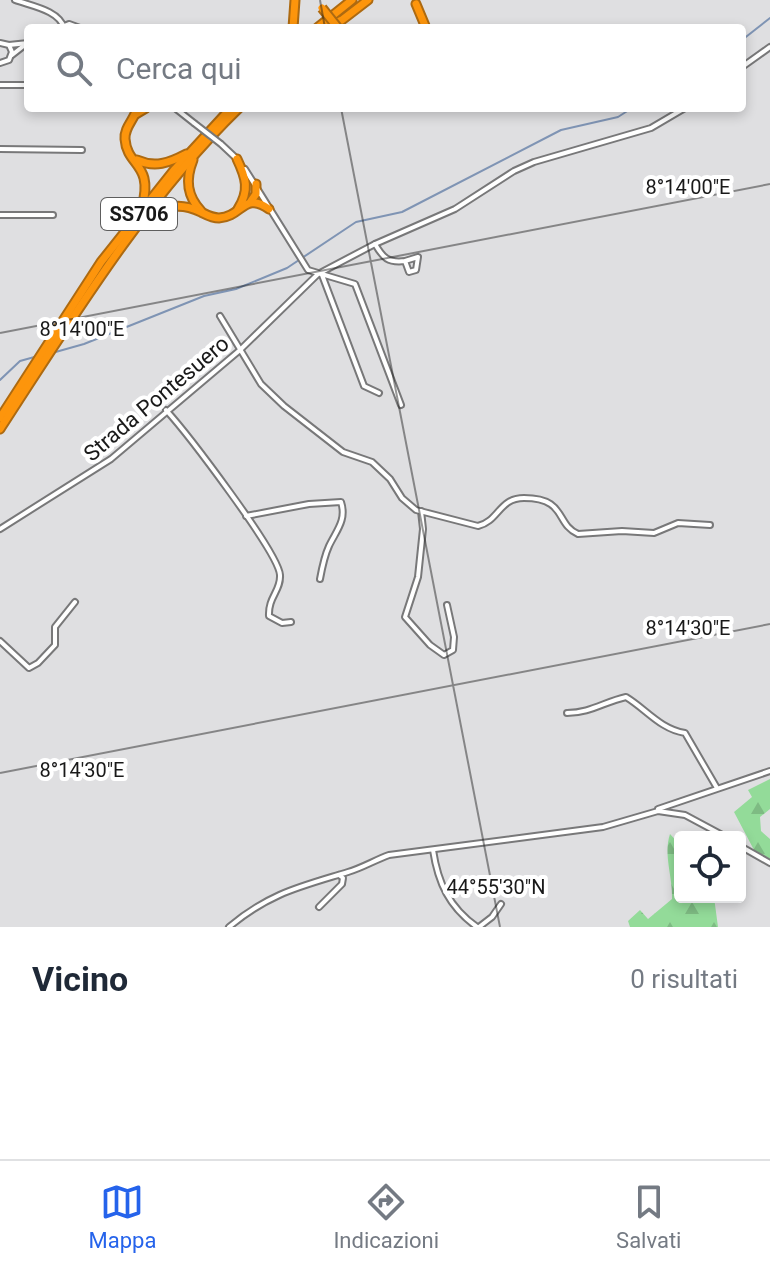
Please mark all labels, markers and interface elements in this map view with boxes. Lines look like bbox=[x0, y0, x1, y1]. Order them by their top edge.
search box bbox=[24, 24, 746, 112]
icon: search bbox=[52, 46, 96, 90]
text: Cerca qui bbox=[116, 51, 242, 86]
text: 8°14'00"E bbox=[646, 175, 730, 199]
road number: SS706 bbox=[101, 198, 177, 230]
text: 8°14'00"E bbox=[40, 317, 124, 341]
street label: Strada Pontesuero bbox=[79, 331, 234, 466]
text: 8°14'30"E bbox=[646, 616, 730, 640]
text: 8°14'30"E bbox=[40, 758, 124, 782]
map controls bbox=[674, 831, 746, 903]
button: locate bbox=[674, 831, 746, 903]
text: 44°55'30"N bbox=[446, 875, 546, 899]
text: Vicino bbox=[32, 959, 128, 999]
text: 0 risultati bbox=[630, 964, 738, 994]
tab: Mappa bbox=[89, 1180, 156, 1253]
tab: Indicazioni bbox=[333, 1180, 439, 1253]
tab: Salvati bbox=[616, 1180, 681, 1253]

